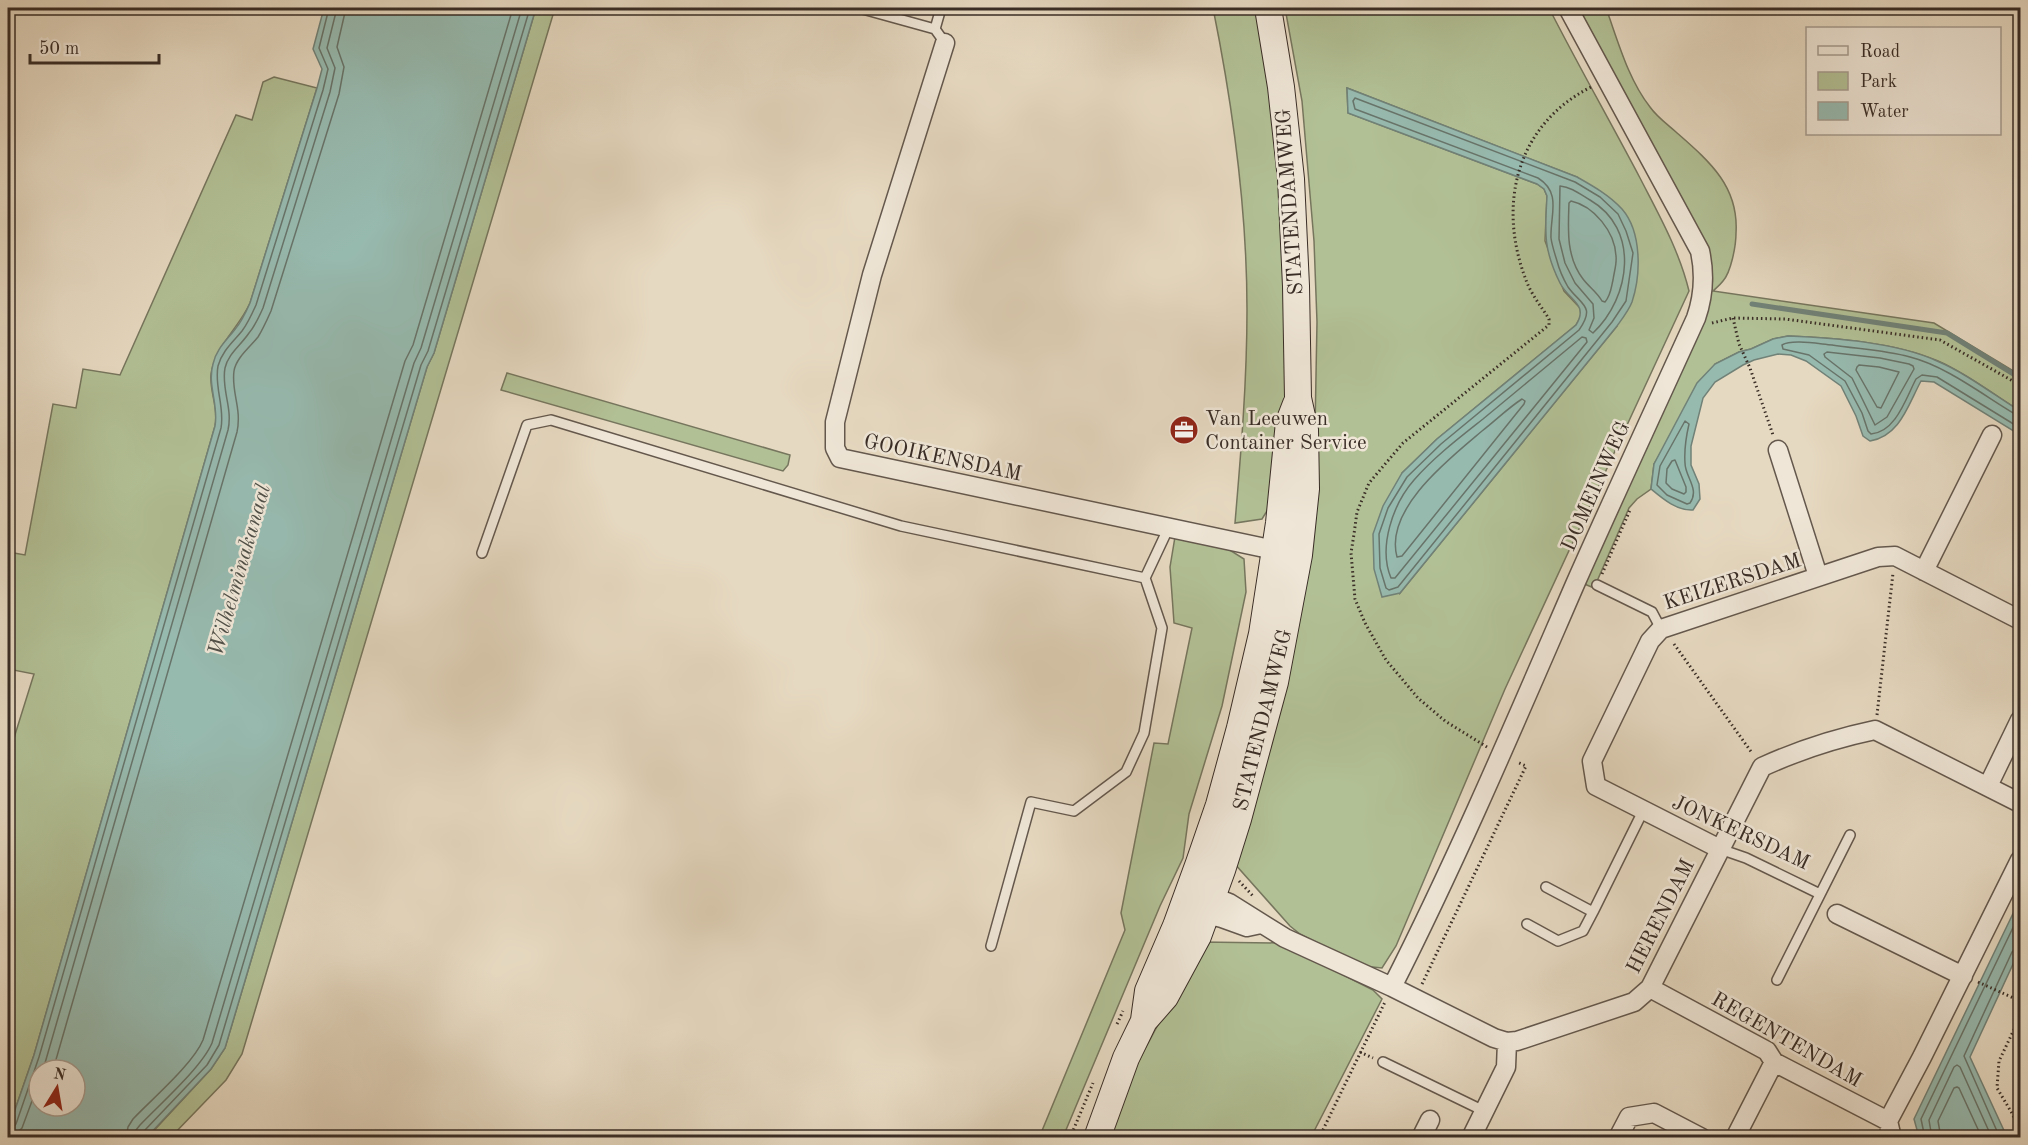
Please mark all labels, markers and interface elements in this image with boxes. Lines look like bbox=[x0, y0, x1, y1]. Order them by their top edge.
scale bar bbox=[30, 27, 159, 65]
legend bbox=[1806, 27, 2001, 135]
text: 50 m bbox=[39, 40, 79, 58]
text: Road bbox=[1860, 43, 1900, 61]
text: Park bbox=[1860, 73, 1897, 91]
text: Water bbox=[1860, 103, 1909, 121]
street label: STATENDAMWEG bbox=[1274, 108, 1307, 296]
place label: Van Leeuwen Container Service bbox=[1205, 409, 1367, 454]
office icon: Van Leeuwen Container Service bbox=[1168, 414, 1200, 446]
street label: DOMEINWEG bbox=[1558, 419, 1634, 555]
street label: GOOIKENSDAM bbox=[862, 431, 1024, 485]
water label: Wilhelminakanaal bbox=[205, 481, 275, 659]
street label: KEIZERSDAM bbox=[1661, 550, 1804, 615]
street label: STATENDAMWEG bbox=[1231, 627, 1296, 814]
street label: JONKERSDAM bbox=[1668, 792, 1812, 874]
street label: HERENDAM bbox=[1624, 856, 1699, 977]
street label: REGENTENDAM bbox=[1708, 989, 1865, 1092]
north arrow bbox=[27, 1058, 87, 1118]
text: N bbox=[52, 1066, 68, 1084]

